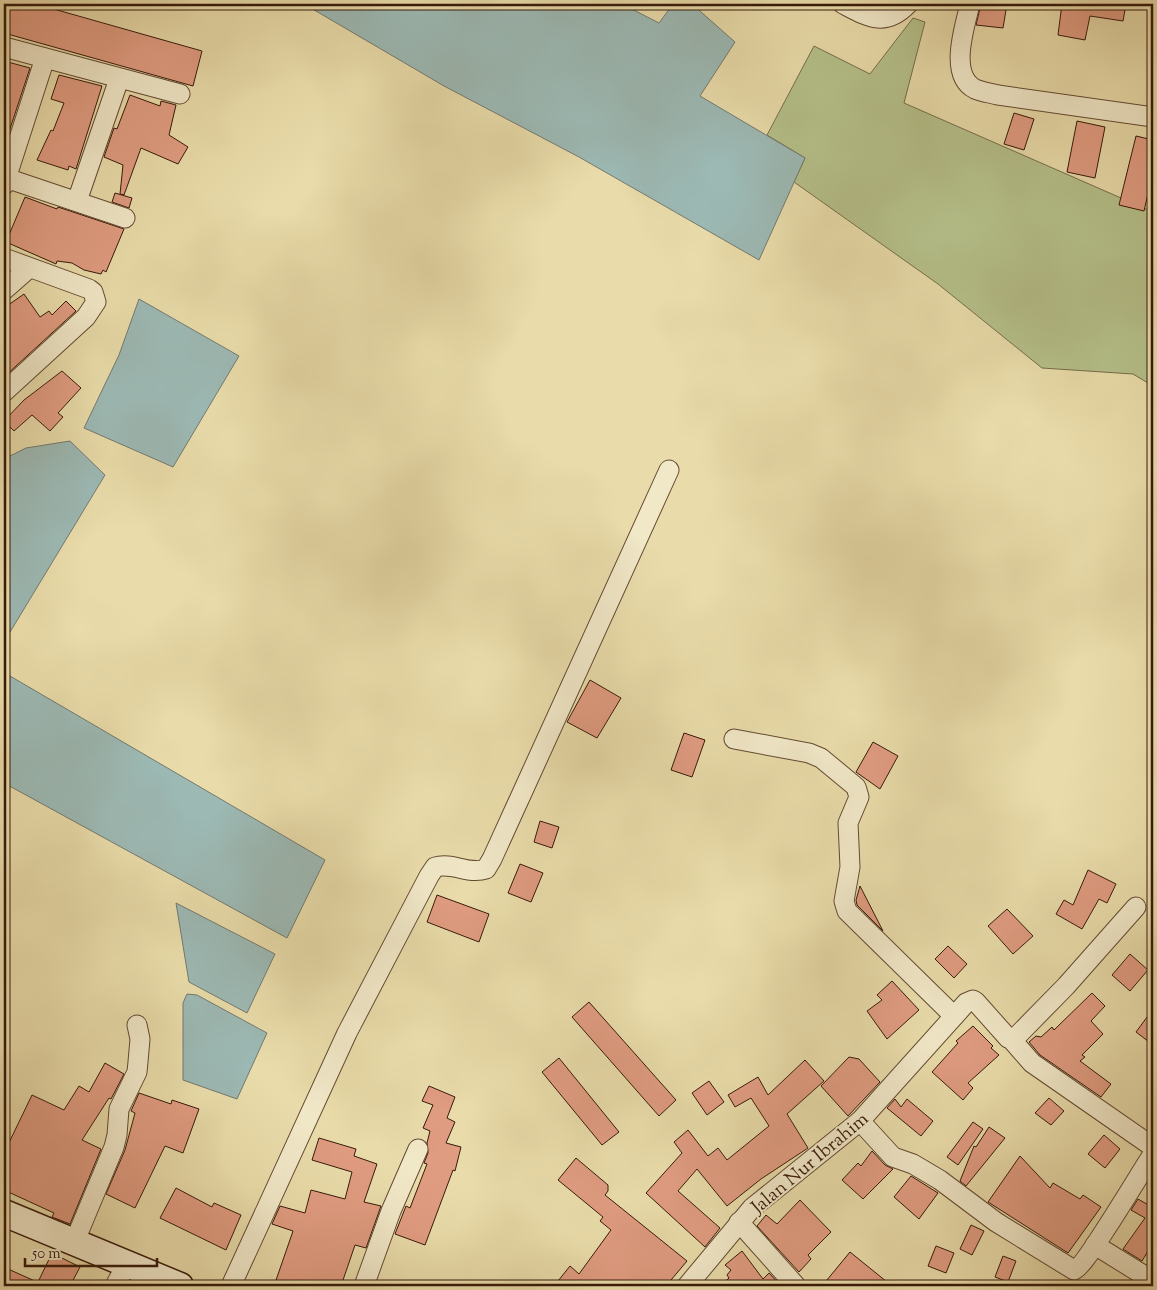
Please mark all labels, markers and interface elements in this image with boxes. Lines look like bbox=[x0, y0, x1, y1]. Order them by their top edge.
street label: Jalan Nur Ibrahim bbox=[745, 1107, 875, 1222]
scale bar bbox=[25, 1235, 158, 1267]
text: 50 m bbox=[31, 1244, 61, 1265]

